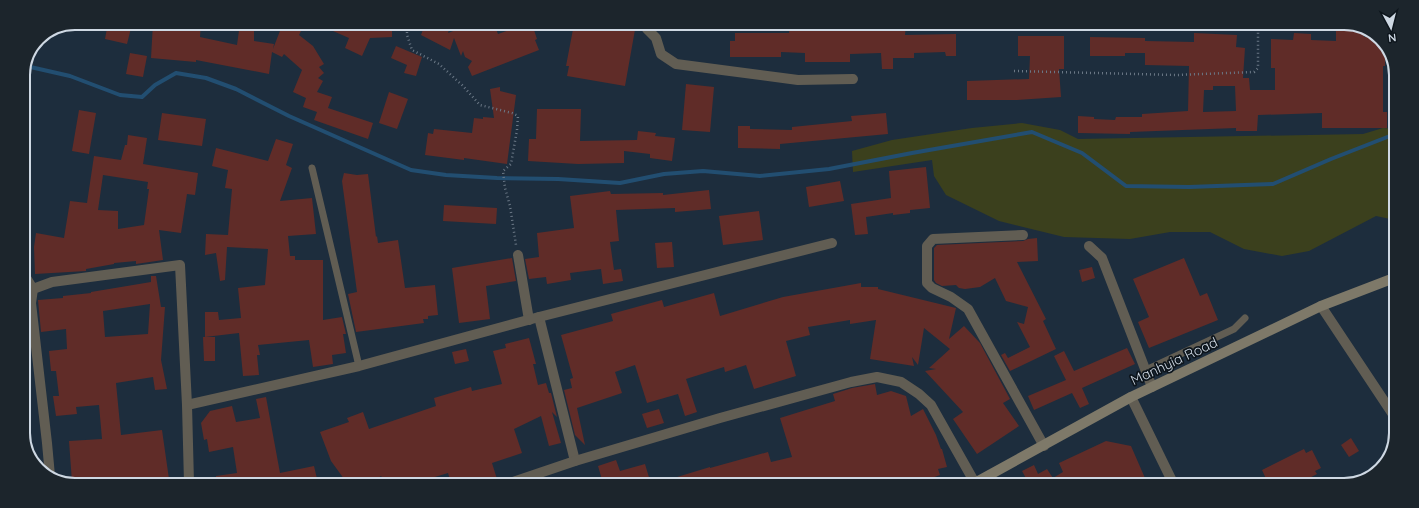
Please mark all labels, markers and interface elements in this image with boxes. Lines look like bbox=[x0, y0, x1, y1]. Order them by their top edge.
north arrow bbox=[1371, 8, 1411, 48]
text: N bbox=[1387, 30, 1397, 45]
street label: Manhyia Road bbox=[1128, 333, 1220, 389]

